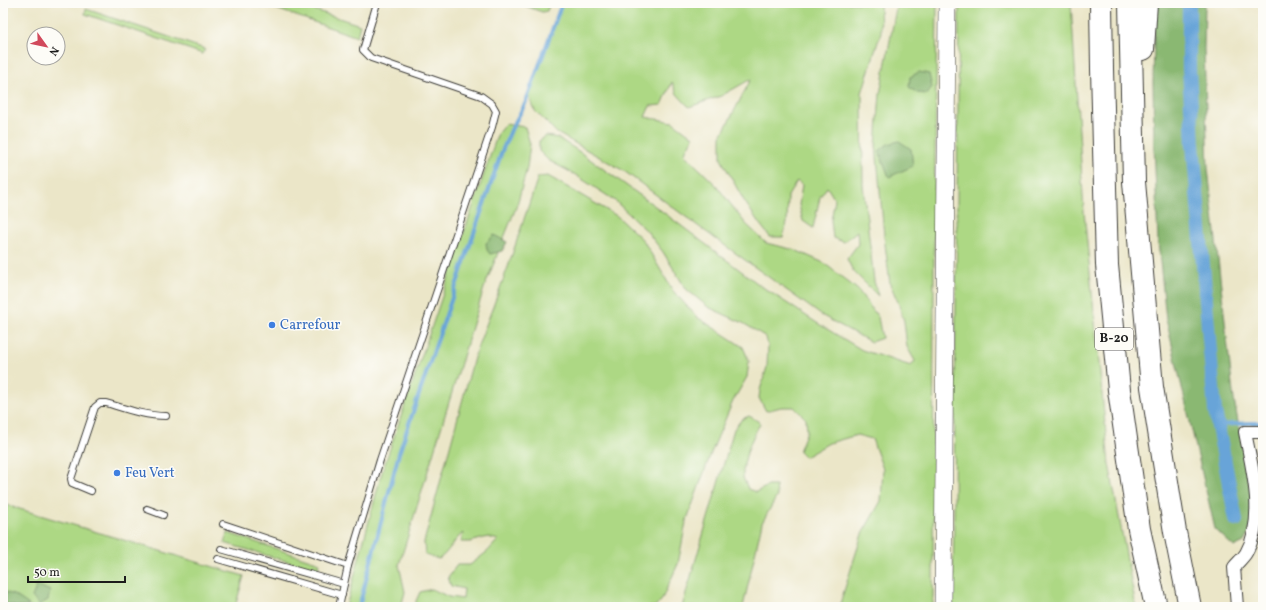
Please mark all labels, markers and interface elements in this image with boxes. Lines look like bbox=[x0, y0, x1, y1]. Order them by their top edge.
north arrow bbox=[26, 26, 66, 66]
text: N bbox=[45, 43, 62, 58]
place label: Carrefour bbox=[280, 316, 341, 335]
marker: Carrefour bbox=[267, 320, 277, 330]
road number: B-20 bbox=[1095, 328, 1133, 350]
place label: Feu Vert bbox=[125, 464, 175, 483]
marker: Feu Vert bbox=[112, 468, 122, 478]
scale bar bbox=[28, 558, 125, 584]
text: 50 m bbox=[34, 565, 60, 581]

